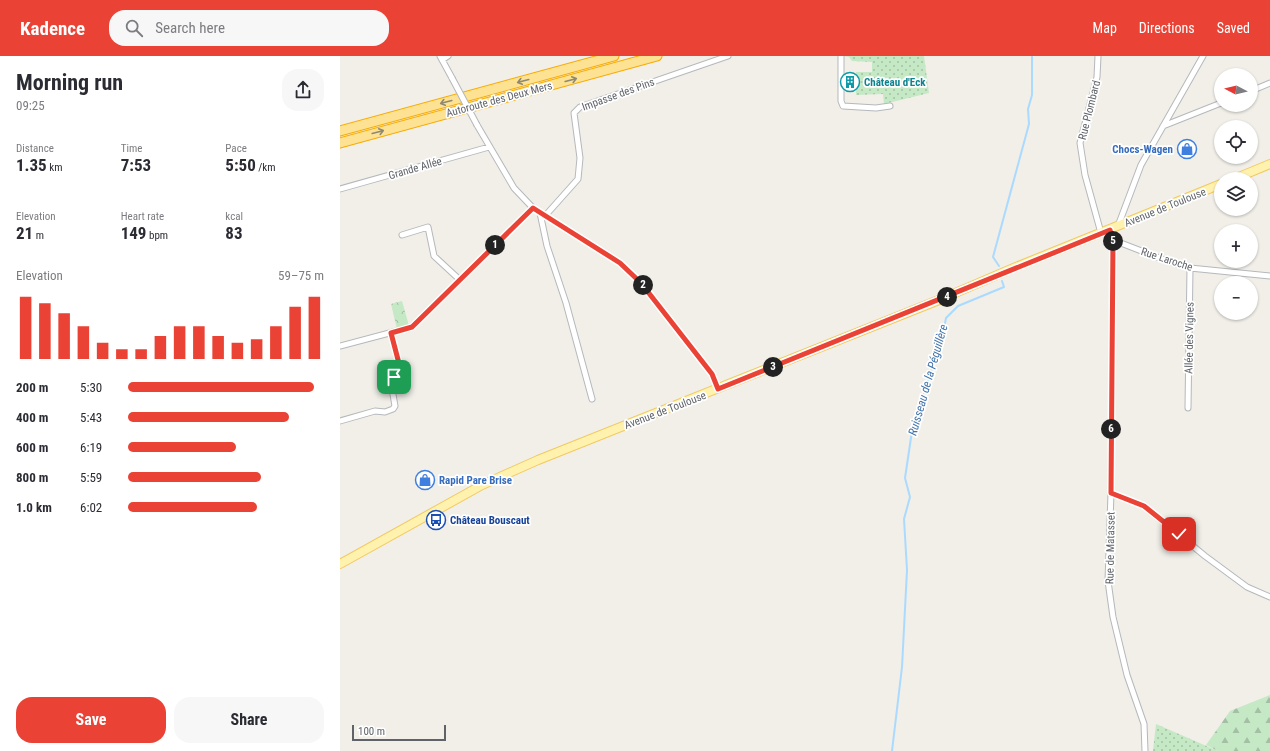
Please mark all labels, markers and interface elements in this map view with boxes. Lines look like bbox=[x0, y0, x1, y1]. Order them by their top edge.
search box bbox=[109, 10, 389, 46]
text: Kadence bbox=[20, 17, 85, 40]
icon: search bbox=[123, 17, 145, 39]
text: Search here bbox=[155, 19, 225, 37]
text: Map bbox=[1093, 20, 1117, 36]
text: Directions bbox=[1139, 20, 1195, 36]
text: Saved bbox=[1217, 20, 1250, 36]
north arrow bbox=[1214, 68, 1258, 112]
map controls bbox=[1214, 68, 1258, 320]
button: share bbox=[282, 69, 324, 111]
text: Morning run bbox=[16, 70, 123, 95]
building icon: Château d'Eck bbox=[839, 71, 861, 93]
street label: Impasse des Pins bbox=[580, 75, 656, 114]
one-way arrow bbox=[564, 76, 577, 83]
place label: Château d'Eck bbox=[864, 76, 926, 89]
one-way arrow bbox=[516, 78, 529, 85]
street label: Autoroute des Deux Mers bbox=[445, 79, 554, 120]
street label: Rue Plombard bbox=[1076, 79, 1103, 141]
text: 09:25 bbox=[16, 98, 45, 113]
one-way arrow bbox=[440, 99, 453, 106]
button: locate bbox=[1214, 120, 1258, 164]
one-way arrow bbox=[371, 128, 384, 136]
shop icon: Chocs-Wagen bbox=[1176, 138, 1198, 160]
text: Distance bbox=[16, 142, 54, 155]
text: Time bbox=[121, 142, 142, 155]
text: Pace bbox=[225, 142, 247, 155]
place label: Chocs-Wagen bbox=[1112, 143, 1173, 156]
text: 1.35 bbox=[16, 155, 47, 175]
text: 7:53 bbox=[121, 155, 151, 175]
text: 5:50 bbox=[225, 155, 256, 175]
street label: Grande Allée bbox=[387, 155, 443, 182]
text: km bbox=[47, 161, 62, 174]
text: /km bbox=[256, 161, 276, 174]
button: layers bbox=[1214, 172, 1258, 216]
street label: Avenue de Toulouse bbox=[1123, 185, 1208, 230]
text: Elevation bbox=[16, 210, 56, 223]
text: Heart rate bbox=[121, 210, 164, 223]
text: kcal bbox=[225, 210, 243, 223]
text: 21 bbox=[16, 223, 33, 243]
text: 149 bbox=[121, 223, 146, 243]
text: 83 bbox=[225, 223, 243, 243]
button: + bbox=[1214, 224, 1258, 268]
text: m bbox=[33, 229, 44, 242]
text: bpm bbox=[146, 229, 168, 242]
pin: 5 bbox=[1103, 231, 1123, 251]
text: 5 bbox=[1110, 234, 1116, 247]
pin: 1 bbox=[485, 235, 505, 255]
text: 1 bbox=[492, 238, 498, 251]
street label: Rue Laroche bbox=[1139, 245, 1194, 274]
text: Elevation bbox=[16, 268, 63, 283]
text: 59–75 m bbox=[278, 268, 324, 283]
pin: 2 bbox=[633, 275, 653, 295]
button: − bbox=[1214, 276, 1258, 320]
text: 2 bbox=[640, 278, 646, 291]
pin: 4 bbox=[937, 287, 957, 307]
text: 4 bbox=[944, 290, 950, 303]
street label: Allée des Vignes bbox=[1182, 302, 1197, 374]
water label: Ruisseau de la Péguillère bbox=[905, 322, 951, 437]
pin: 3 bbox=[763, 357, 783, 377]
pin bbox=[377, 360, 411, 394]
text: 3 bbox=[770, 360, 776, 373]
icon: arrive bbox=[383, 366, 405, 388]
text: 200 m bbox=[16, 380, 48, 395]
text: 5:30 bbox=[80, 380, 102, 395]
street label: Avenue de Toulouse bbox=[622, 389, 708, 432]
text: 400 m bbox=[16, 410, 48, 425]
text: 5:43 bbox=[80, 410, 102, 425]
pin: 6 bbox=[1101, 419, 1121, 439]
text: 6 bbox=[1108, 422, 1114, 435]
text: 600 m bbox=[16, 440, 48, 455]
text: 6:19 bbox=[80, 440, 102, 455]
shop icon: Rapid Pare Brise bbox=[414, 469, 436, 491]
text: 800 m bbox=[16, 470, 48, 485]
text: 5:59 bbox=[80, 470, 102, 485]
place label: Rapid Pare Brise bbox=[439, 474, 512, 487]
text: 1.0 km bbox=[16, 500, 52, 515]
text: 6:02 bbox=[80, 500, 102, 515]
bus stop icon: Château Bouscaut bbox=[425, 509, 447, 531]
street label: Rue de Matasset bbox=[1103, 512, 1118, 584]
place label: Château Bouscaut bbox=[450, 514, 530, 527]
pin bbox=[1162, 517, 1196, 551]
icon: check bbox=[1168, 523, 1190, 545]
button: Save bbox=[16, 697, 166, 743]
button: Share bbox=[174, 697, 324, 743]
scale bar bbox=[352, 723, 446, 742]
text: 100 m bbox=[358, 725, 385, 738]

